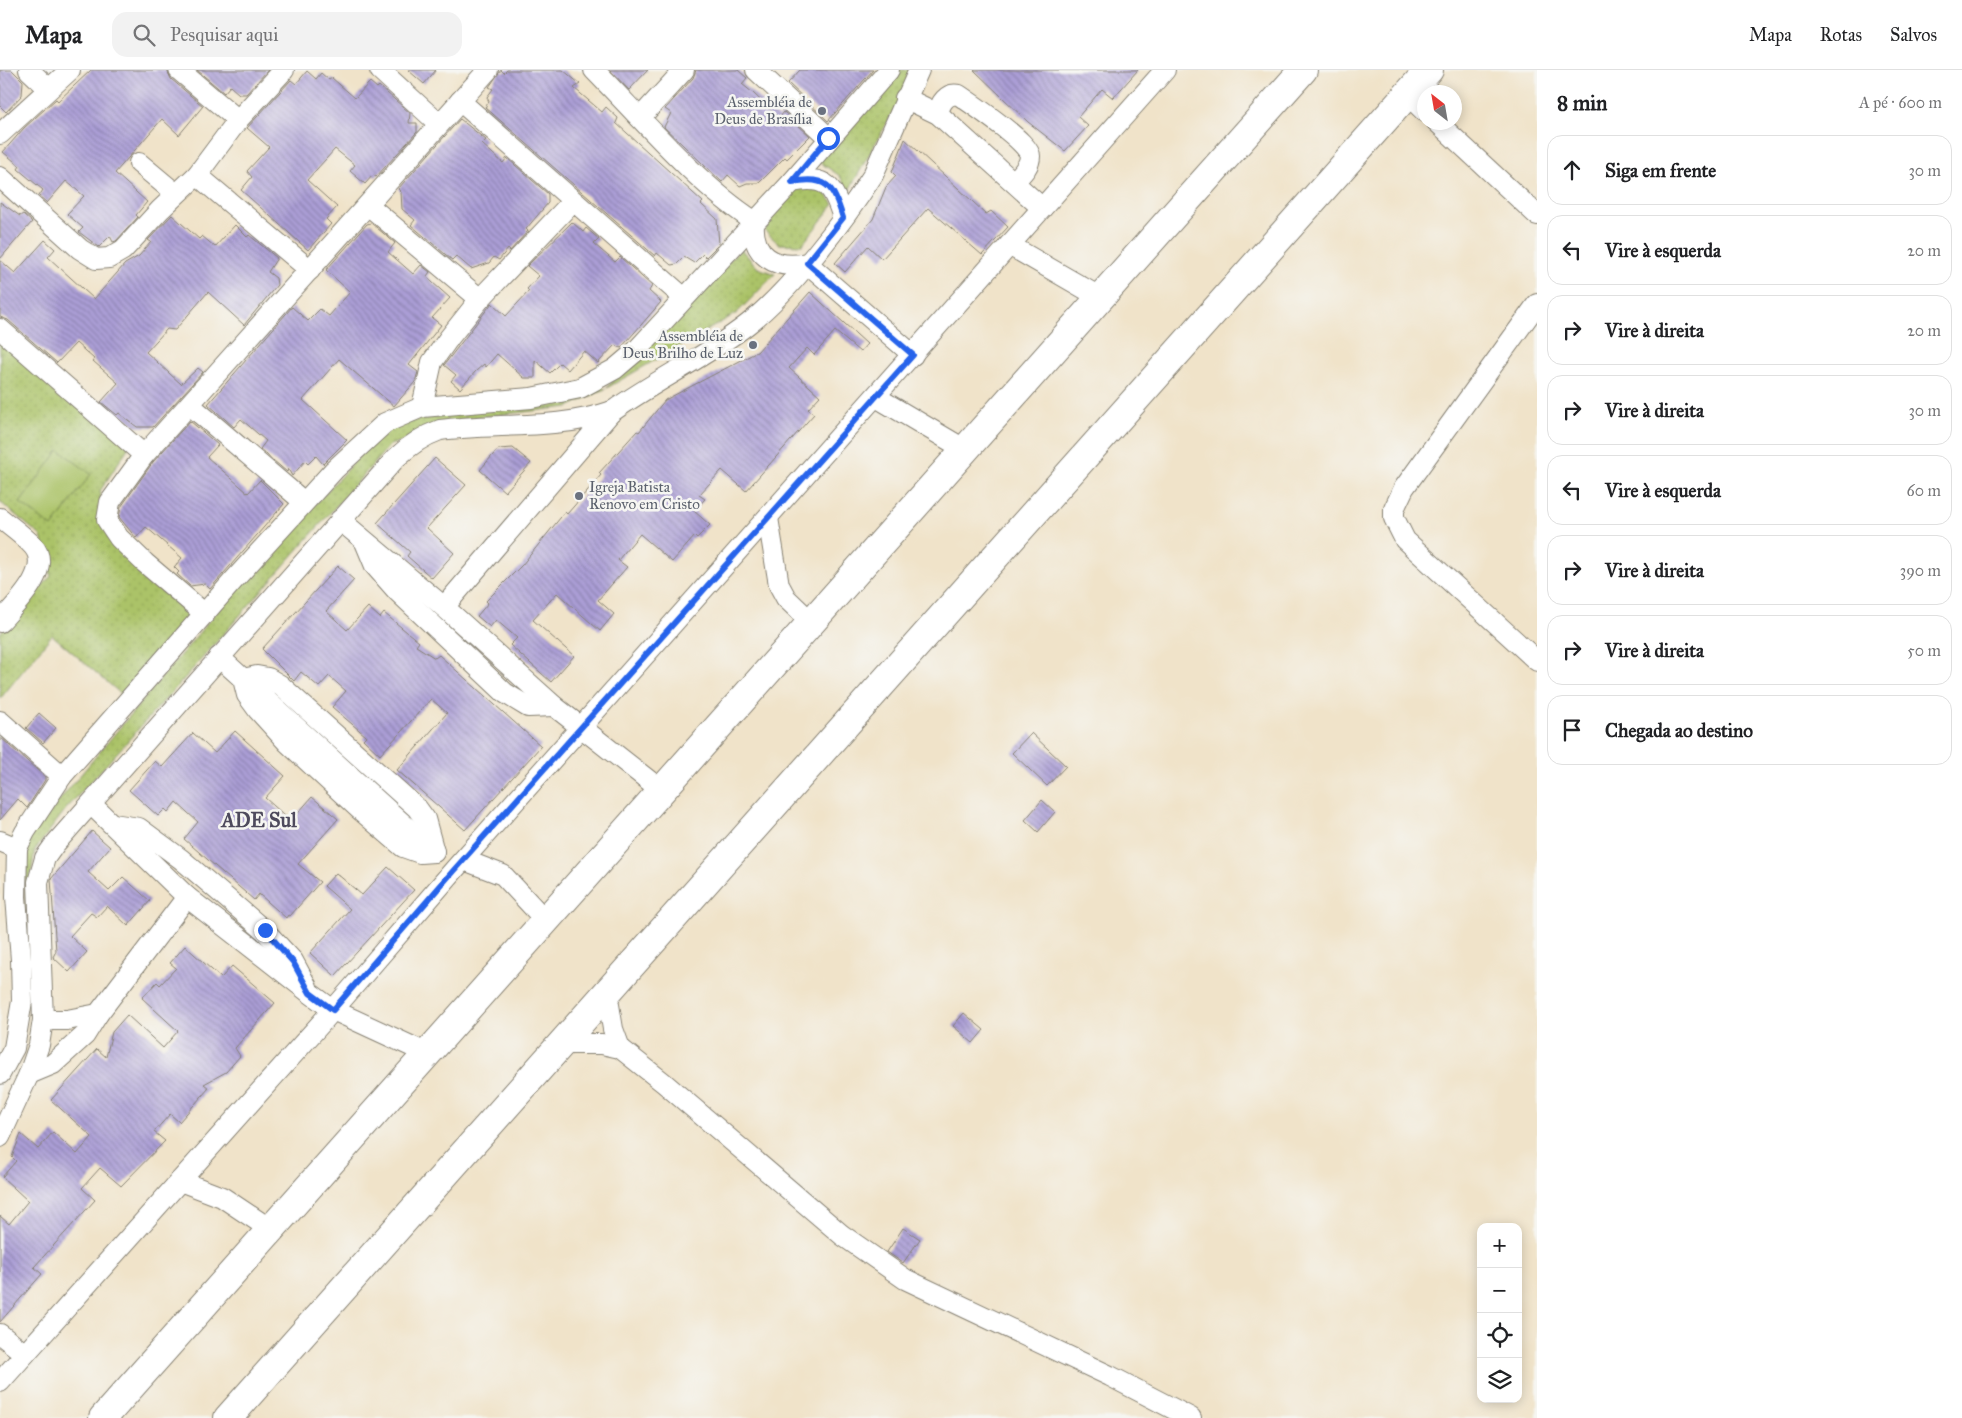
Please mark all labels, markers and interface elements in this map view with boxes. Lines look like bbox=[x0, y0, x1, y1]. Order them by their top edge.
search box bbox=[112, 12, 462, 57]
text: Mapa bbox=[25, 20, 82, 50]
icon: search bbox=[130, 21, 158, 49]
text: Pesquisar aqui bbox=[170, 23, 278, 46]
text: Mapa bbox=[1749, 24, 1792, 46]
text: Rotas bbox=[1820, 24, 1862, 46]
text: Salvos bbox=[1890, 24, 1937, 46]
north arrow bbox=[1417, 85, 1462, 130]
text: 8 min bbox=[1557, 90, 1607, 116]
place label: Assembléia de Deus de Brasília bbox=[714, 93, 813, 128]
text: A pé · 600 m bbox=[1859, 93, 1942, 112]
marker: Assembléia de Deus de Brasília bbox=[816, 105, 828, 117]
route start bbox=[817, 127, 840, 150]
icon: ahead bbox=[1558, 156, 1586, 184]
text: Siga em frente bbox=[1605, 159, 1716, 182]
text: 30 m bbox=[1908, 161, 1941, 180]
icon: left bbox=[1558, 236, 1586, 264]
text: Vire à esquerda bbox=[1605, 239, 1721, 262]
text: 20 m bbox=[1907, 241, 1941, 260]
icon: right bbox=[1558, 316, 1586, 344]
text: Vire à direita bbox=[1605, 319, 1704, 342]
text: 20 m bbox=[1907, 321, 1941, 340]
place label: Assembléia de Deus Brilho de Luz bbox=[622, 327, 743, 362]
marker: Assembléia de Deus Brilho de Luz bbox=[747, 339, 759, 351]
icon: right bbox=[1558, 396, 1586, 424]
text: Vire à direita bbox=[1605, 399, 1704, 422]
text: 30 m bbox=[1908, 401, 1941, 420]
icon: left bbox=[1558, 476, 1586, 504]
place label: Igreja Batista Renovo em Cristo bbox=[589, 478, 700, 513]
text: Vire à esquerda bbox=[1605, 479, 1721, 502]
text: 60 m bbox=[1907, 481, 1941, 500]
marker: Igreja Batista Renovo em Cristo bbox=[573, 490, 585, 502]
icon: right bbox=[1558, 556, 1586, 584]
text: Vire à direita bbox=[1605, 559, 1704, 582]
text: 390 m bbox=[1900, 561, 1941, 580]
icon: right bbox=[1558, 636, 1586, 664]
text: Vire à direita bbox=[1605, 639, 1704, 662]
text: 50 m bbox=[1907, 641, 1941, 660]
icon: arrive bbox=[1558, 716, 1586, 744]
text: Chegada ao destino bbox=[1605, 719, 1753, 742]
district label: ADE Sul bbox=[219, 808, 297, 832]
route end bbox=[254, 919, 277, 942]
map controls bbox=[1477, 1223, 1522, 1403]
button: + bbox=[1477, 1223, 1522, 1268]
button: − bbox=[1477, 1268, 1522, 1313]
button: locate bbox=[1477, 1313, 1522, 1358]
button: layers bbox=[1477, 1358, 1522, 1403]

